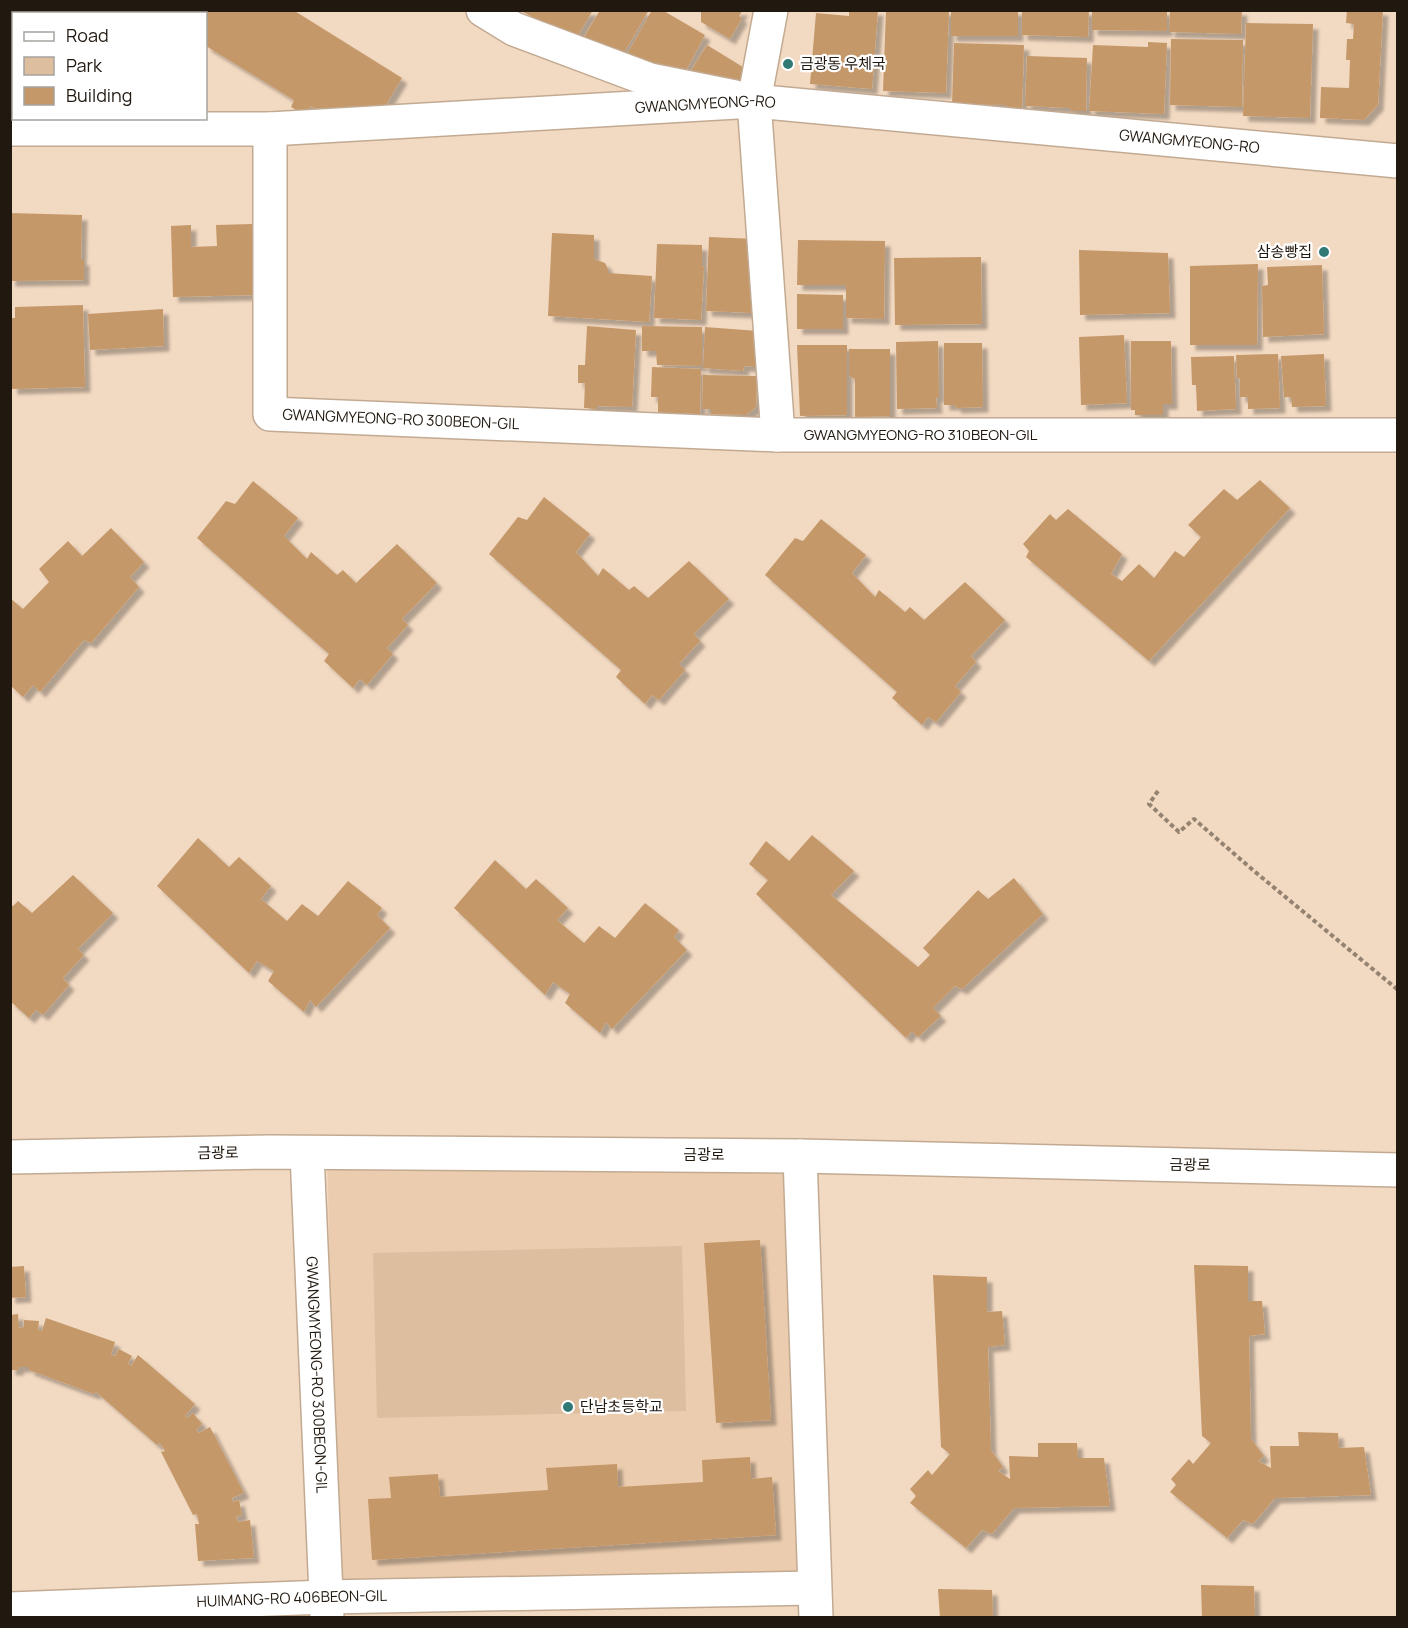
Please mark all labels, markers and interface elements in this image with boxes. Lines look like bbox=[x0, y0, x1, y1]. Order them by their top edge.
legend bbox=[12, 12, 207, 120]
text: Road bbox=[66, 23, 109, 47]
text: Park bbox=[66, 53, 103, 77]
place label: 금광동 우체국 bbox=[800, 53, 886, 74]
marker: 금광동 우체국 bbox=[781, 57, 795, 71]
text: Building bbox=[66, 83, 132, 107]
street label: GWANGMYEONG-RO bbox=[634, 90, 777, 118]
street label: GWANGMYEONG-RO bbox=[1118, 124, 1261, 158]
place label: 삼송빵집 bbox=[1257, 241, 1312, 262]
marker: 삼송빵집 bbox=[1317, 245, 1331, 259]
street label: GWANGMYEONG-RO 300BEON-GIL bbox=[282, 404, 520, 434]
street label: GWANGMYEONG-RO 310BEON-GIL bbox=[804, 424, 1038, 445]
street label: 금광로 bbox=[197, 1142, 239, 1163]
street label: 금광로 bbox=[683, 1144, 725, 1165]
street label: 금광로 bbox=[1169, 1154, 1211, 1175]
street label: GWANGMYEONG-RO 300BEON-GIL bbox=[301, 1256, 333, 1494]
place label: 단남초등학교 bbox=[580, 1396, 663, 1417]
marker: 단남초등학교 bbox=[561, 1400, 575, 1414]
street label: HUIMANG-RO 406BEON-GIL bbox=[196, 1585, 388, 1612]

